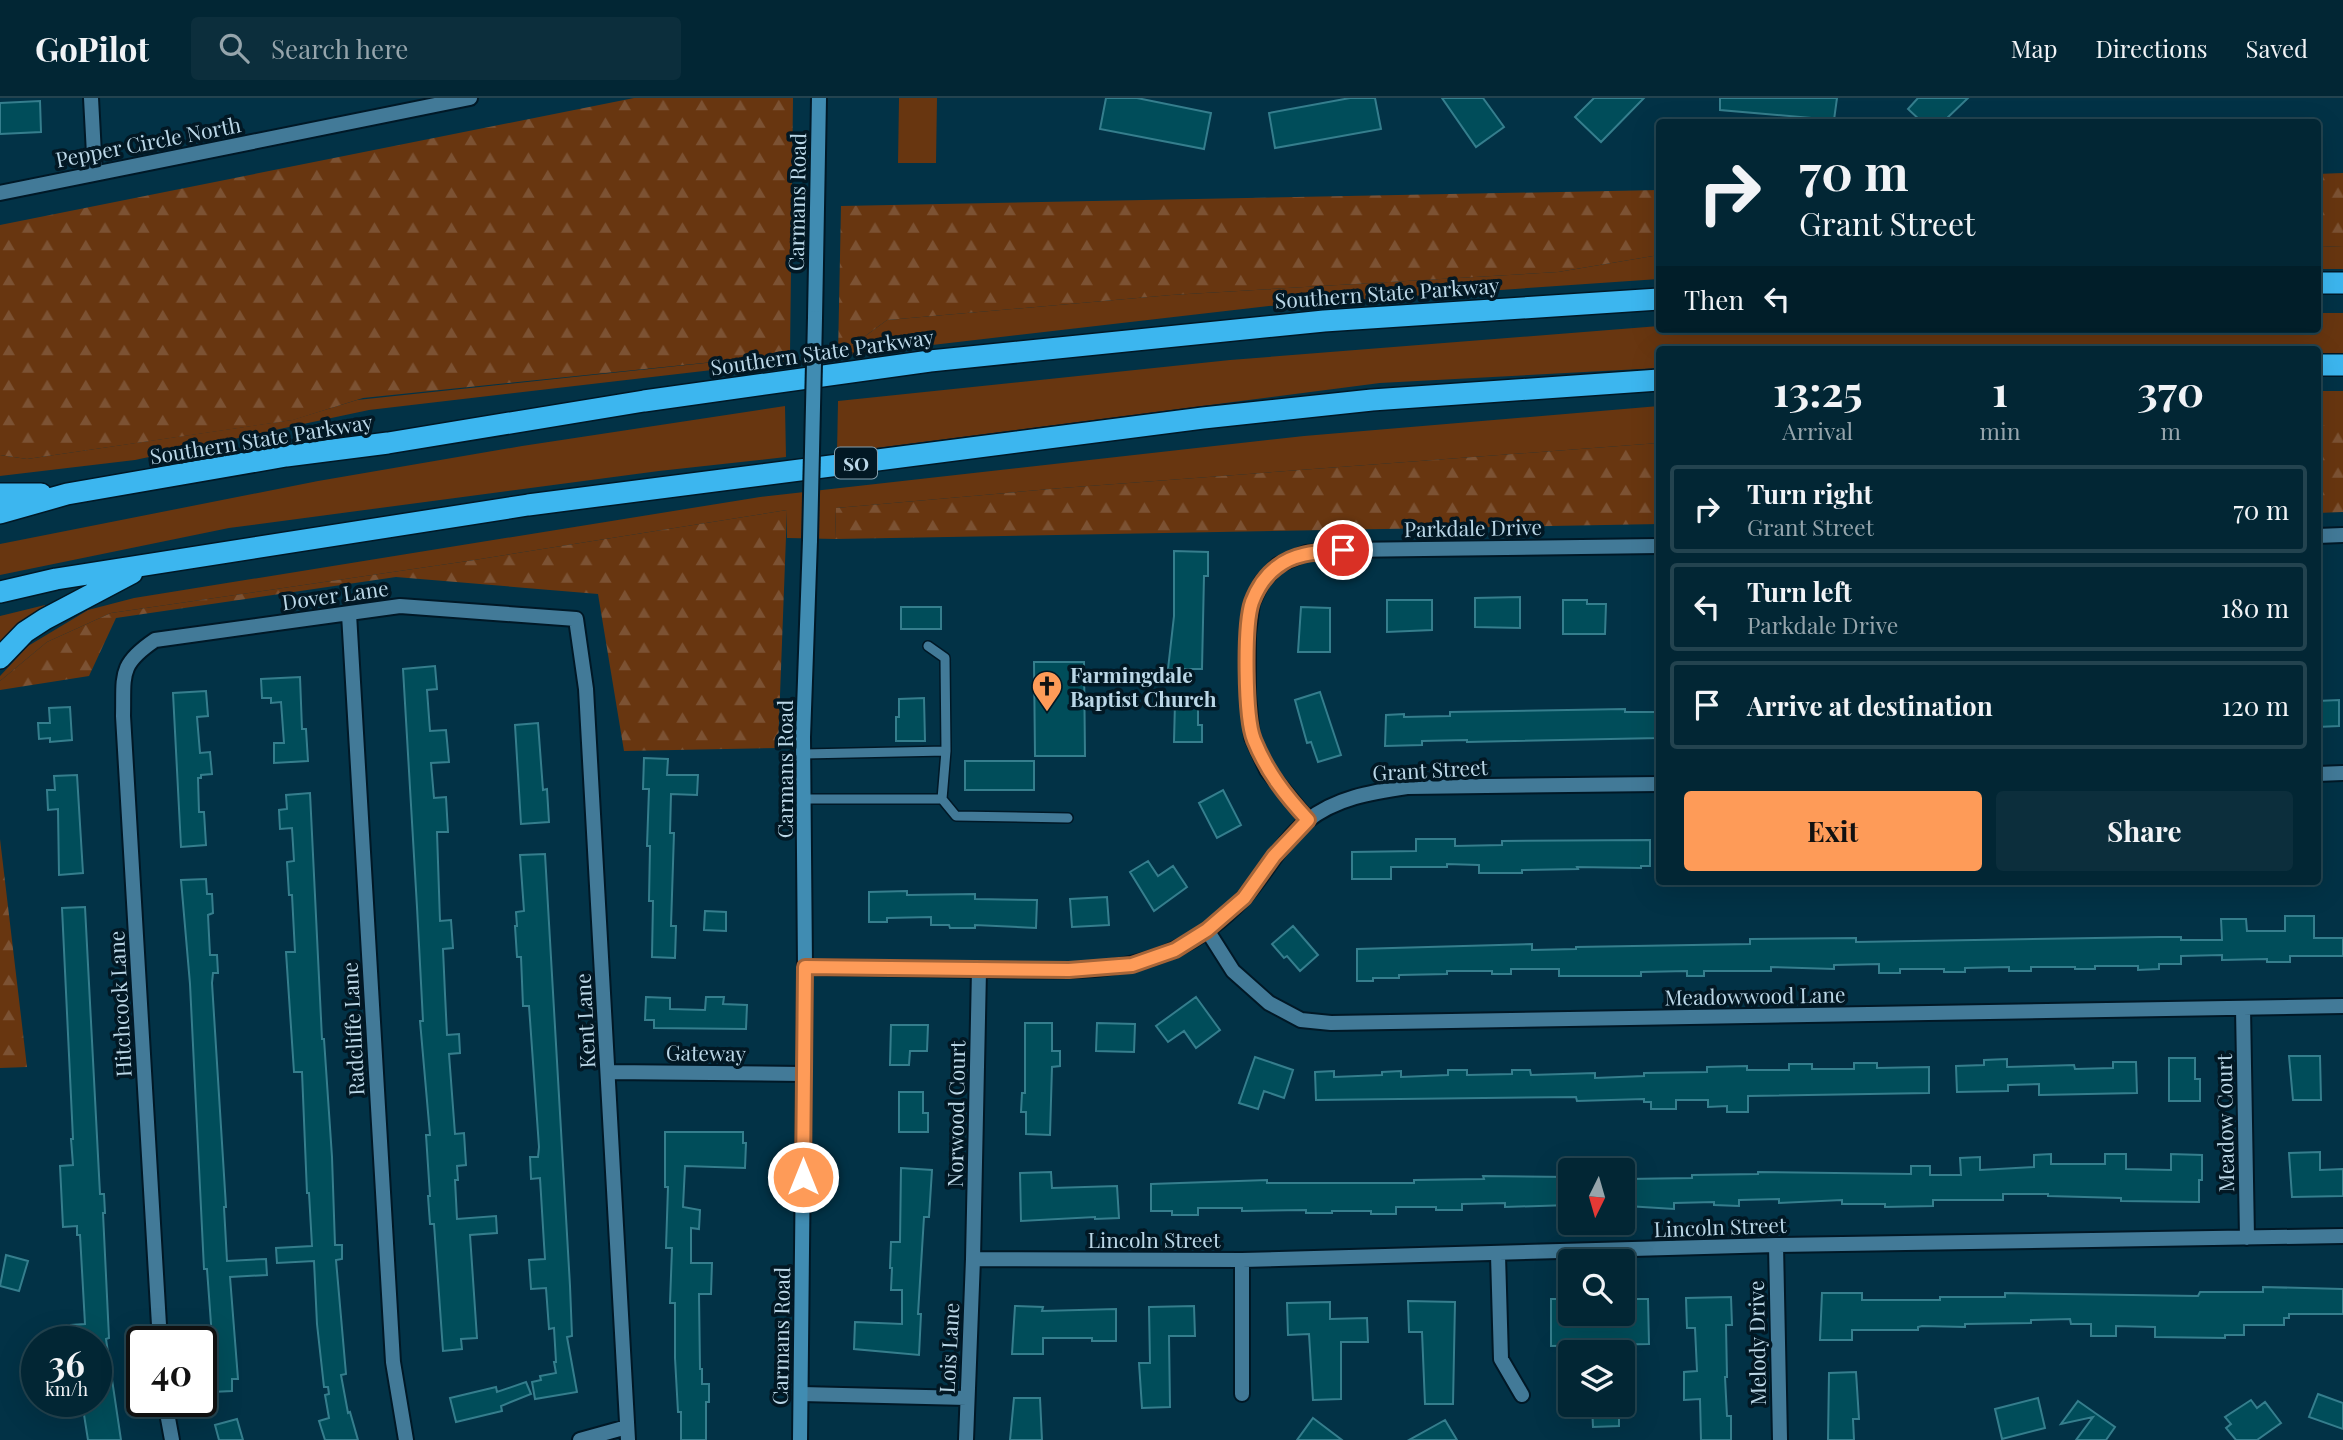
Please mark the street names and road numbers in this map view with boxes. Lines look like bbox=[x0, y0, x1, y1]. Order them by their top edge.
street label: Pepper Circle North bbox=[53, 109, 244, 173]
street label: Carmans Road bbox=[781, 133, 811, 271]
street label: Southern State Parkway bbox=[1274, 270, 1501, 314]
street label: Southern State Parkway bbox=[709, 321, 936, 381]
street label: Southern State Parkway bbox=[148, 406, 375, 469]
road number: SO bbox=[835, 448, 877, 478]
street label: Parkdale Drive bbox=[1404, 512, 1542, 542]
street label: Dover Lane bbox=[280, 573, 390, 615]
street label: Carmans Road bbox=[770, 700, 798, 838]
street label: Grant Street bbox=[1371, 752, 1489, 786]
street label: Hitchcock Lane bbox=[101, 930, 137, 1078]
street label: Radcliffe Lane bbox=[335, 961, 369, 1097]
street label: Kent Lane bbox=[568, 973, 600, 1069]
street label: Meadowwood Lane bbox=[1664, 979, 1846, 1011]
street label: Gateway bbox=[666, 1037, 747, 1067]
street label: Norwood Court bbox=[940, 1040, 970, 1188]
street label: Meadow Court bbox=[2209, 1053, 2239, 1192]
street label: Lincoln Street bbox=[1653, 1210, 1787, 1242]
street label: Lincoln Street bbox=[1088, 1225, 1221, 1253]
street label: Carmans Road bbox=[765, 1267, 795, 1405]
street label: Melody Drive bbox=[1741, 1280, 1771, 1406]
street label: Lois Lane bbox=[932, 1302, 964, 1394]

